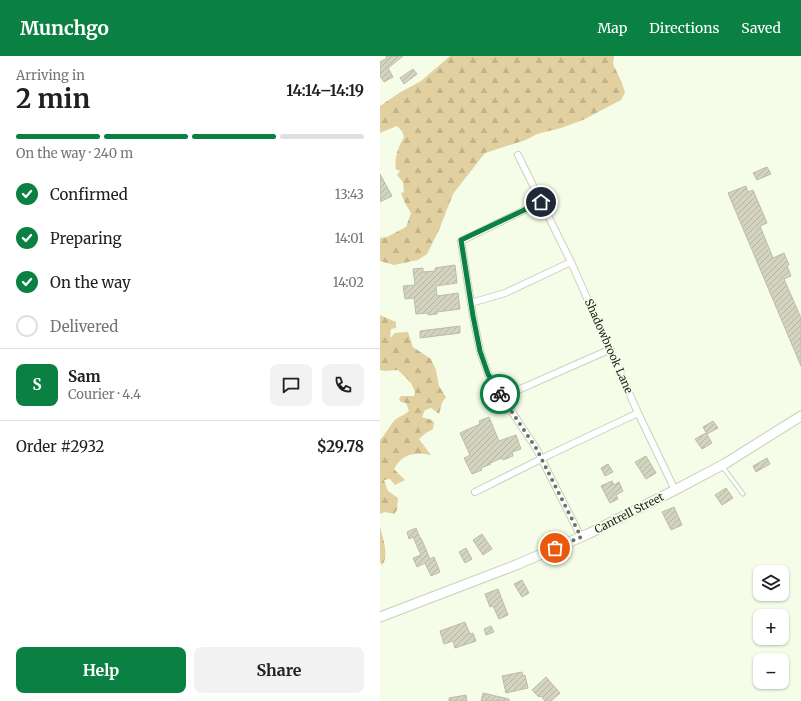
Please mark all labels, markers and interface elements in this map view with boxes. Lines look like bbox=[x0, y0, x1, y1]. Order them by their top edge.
text: Munchgo bbox=[20, 16, 109, 40]
text: Map bbox=[597, 19, 627, 37]
text: Directions bbox=[649, 19, 719, 37]
text: Saved bbox=[741, 19, 781, 37]
text: Arriving in bbox=[16, 67, 85, 84]
text: 14:14–14:19 bbox=[286, 81, 364, 100]
text: 2 min bbox=[16, 82, 90, 115]
text: On the way · 240 m bbox=[16, 145, 133, 162]
icon: check bbox=[16, 183, 38, 205]
text: Confirmed bbox=[50, 185, 128, 204]
pin bbox=[524, 185, 558, 219]
text: 13:43 bbox=[335, 186, 364, 203]
icon: home bbox=[530, 191, 552, 213]
icon: check bbox=[16, 227, 38, 249]
text: Preparing bbox=[50, 229, 122, 248]
text: 14:01 bbox=[335, 230, 364, 247]
icon: check bbox=[16, 271, 38, 293]
text: On the way bbox=[50, 273, 131, 292]
text: 14:02 bbox=[333, 274, 364, 291]
street label: Shadowbrook Lane bbox=[582, 297, 636, 396]
text: Delivered bbox=[50, 317, 118, 336]
button: chat bbox=[270, 364, 312, 406]
button: phone bbox=[322, 364, 364, 406]
text: Sam bbox=[68, 367, 101, 386]
courier bbox=[480, 374, 520, 414]
text: S bbox=[32, 375, 42, 394]
icon: bike bbox=[489, 383, 511, 405]
text: Courier · 4.4 bbox=[68, 386, 141, 403]
text: Order #2932 bbox=[16, 437, 104, 456]
text: $29.78 bbox=[317, 437, 364, 456]
street label: Cantrell Street bbox=[592, 489, 667, 536]
pin bbox=[538, 531, 572, 565]
icon: bag bbox=[544, 537, 566, 559]
map controls bbox=[753, 565, 789, 689]
button: layers bbox=[753, 565, 789, 601]
button: + bbox=[753, 609, 789, 645]
button: Help bbox=[16, 647, 186, 693]
button: Share bbox=[194, 647, 364, 693]
button: − bbox=[753, 653, 789, 689]

